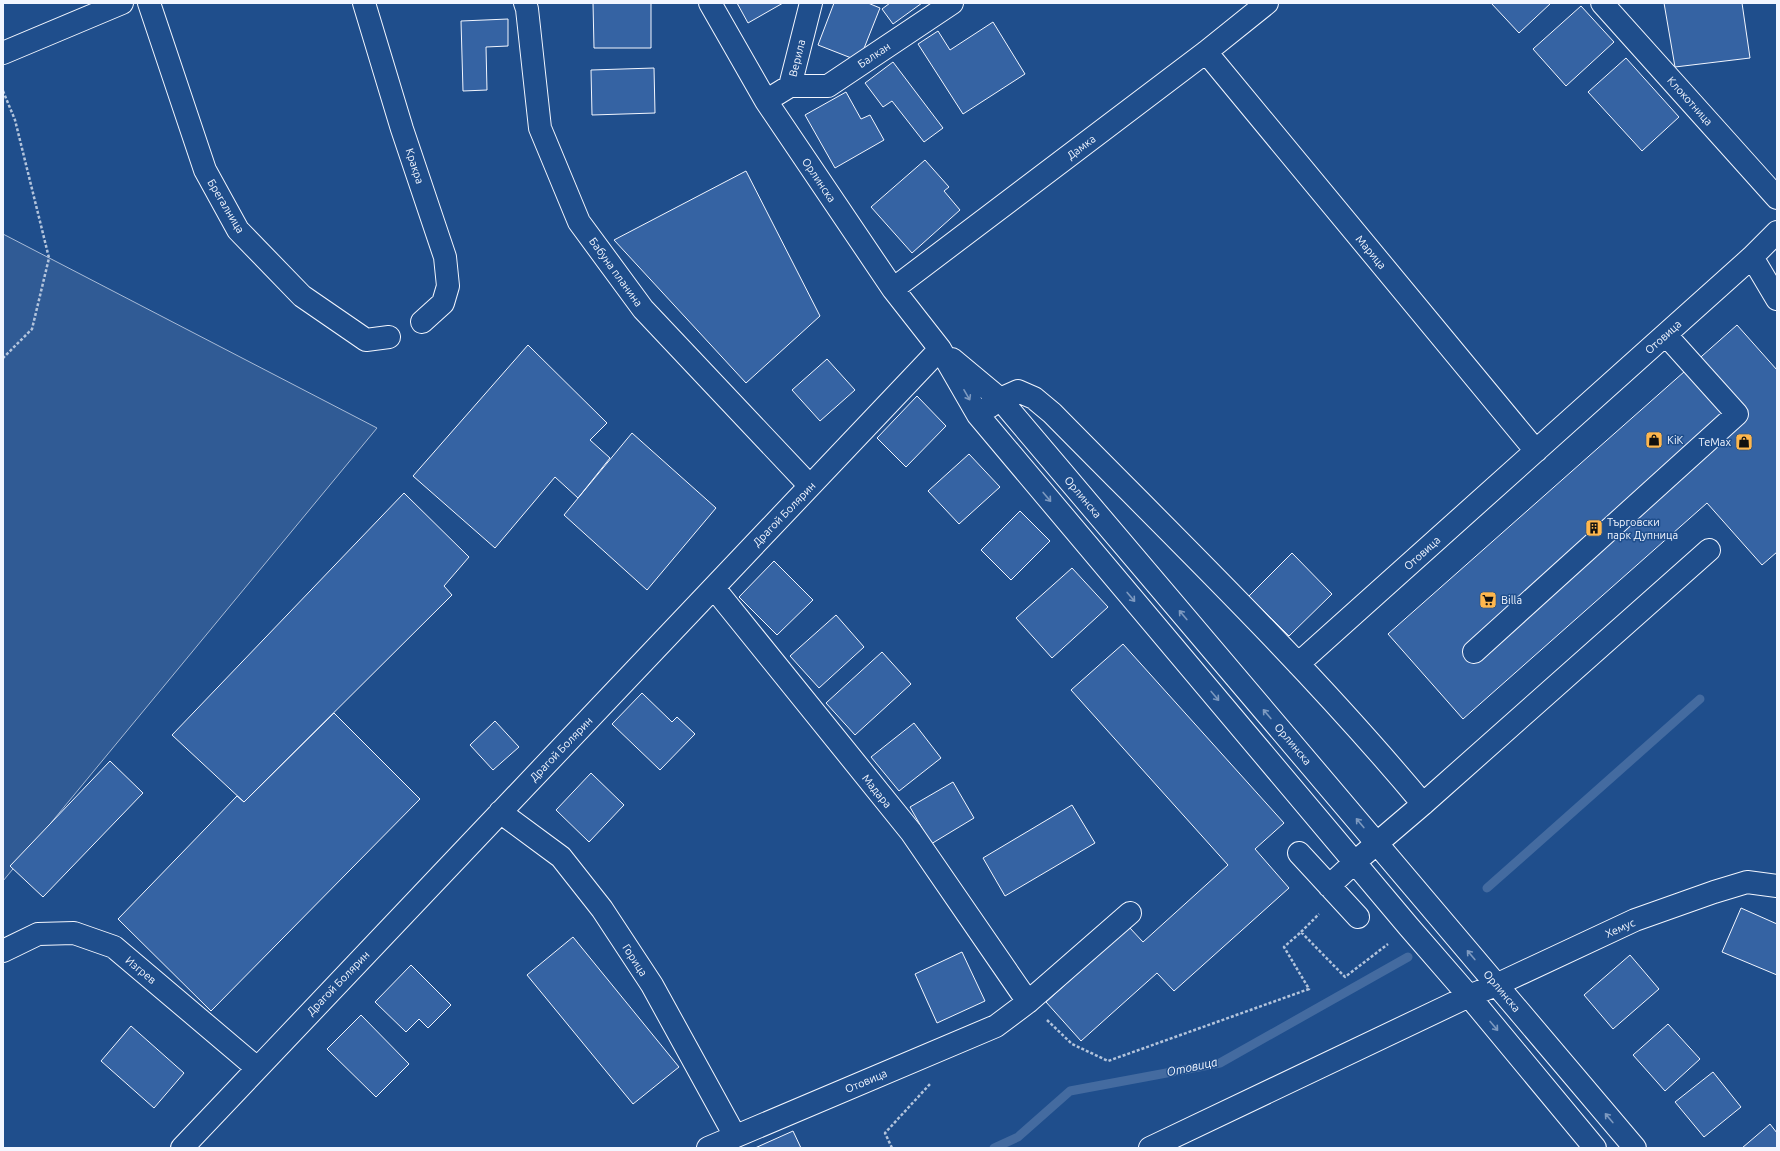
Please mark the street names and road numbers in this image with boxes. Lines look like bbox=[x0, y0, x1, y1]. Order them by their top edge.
street label: Верила bbox=[787, 38, 807, 78]
street label: Балкан bbox=[855, 40, 893, 70]
street label: Клокотница bbox=[1665, 74, 1715, 128]
street label: Дамка bbox=[1064, 132, 1098, 162]
street label: Кракра bbox=[404, 147, 426, 185]
street label: Орлинска bbox=[800, 156, 838, 204]
street label: Брегалница bbox=[205, 177, 247, 235]
street label: Марица bbox=[1353, 233, 1389, 271]
street label: Бабуна планина bbox=[587, 235, 645, 309]
street label: Отовица bbox=[1642, 318, 1684, 356]
street label: Орлинска bbox=[1062, 474, 1104, 520]
street label: Драгой Болярин bbox=[750, 479, 818, 549]
street label: Отовица bbox=[1401, 534, 1443, 572]
street label: Драгой Болярин bbox=[527, 714, 595, 784]
street label: Орлинска bbox=[1272, 721, 1314, 767]
street label: Мадара bbox=[860, 772, 894, 810]
street label: Хемус bbox=[1603, 916, 1637, 940]
street label: Горица bbox=[620, 942, 650, 978]
street label: Драгой Болярин bbox=[304, 948, 372, 1018]
street label: Изгрев bbox=[123, 954, 159, 986]
street label: Орлинска bbox=[1481, 968, 1523, 1014]
street label: Отовица bbox=[843, 1067, 889, 1095]

